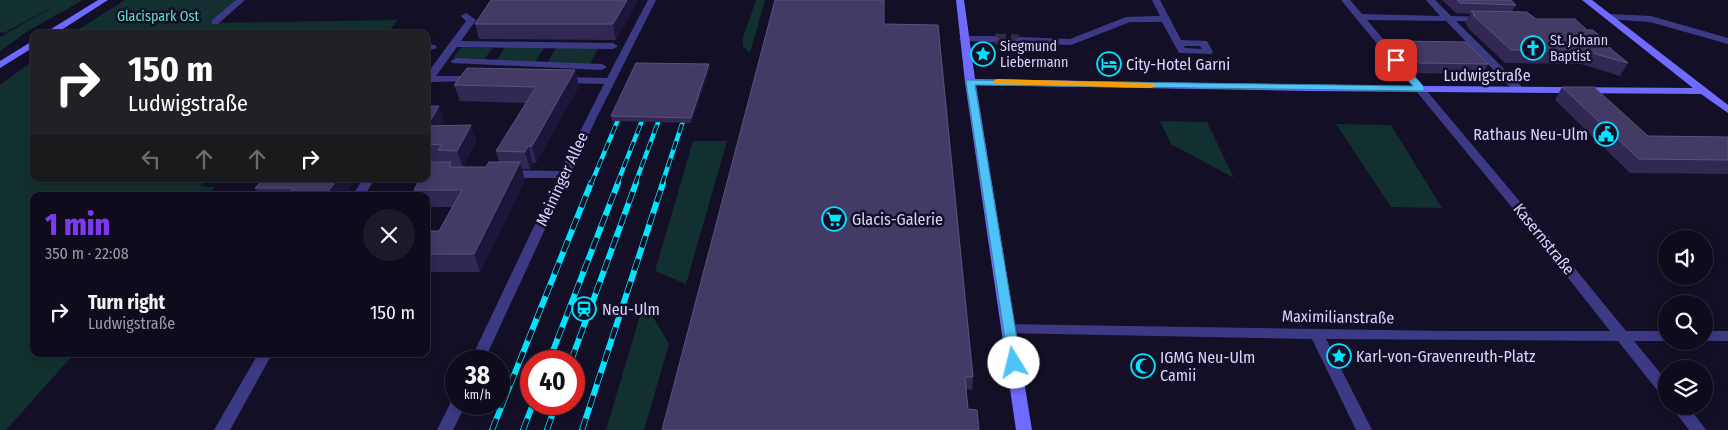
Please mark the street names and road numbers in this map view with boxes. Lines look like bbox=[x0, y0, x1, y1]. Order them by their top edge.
street label: Ludwigstraße bbox=[1443, 66, 1531, 85]
street label: Meininger Allee bbox=[532, 129, 592, 229]
street label: Kasernstraße bbox=[1509, 199, 1579, 279]
street label: Maximilianstraße bbox=[1282, 307, 1395, 327]

